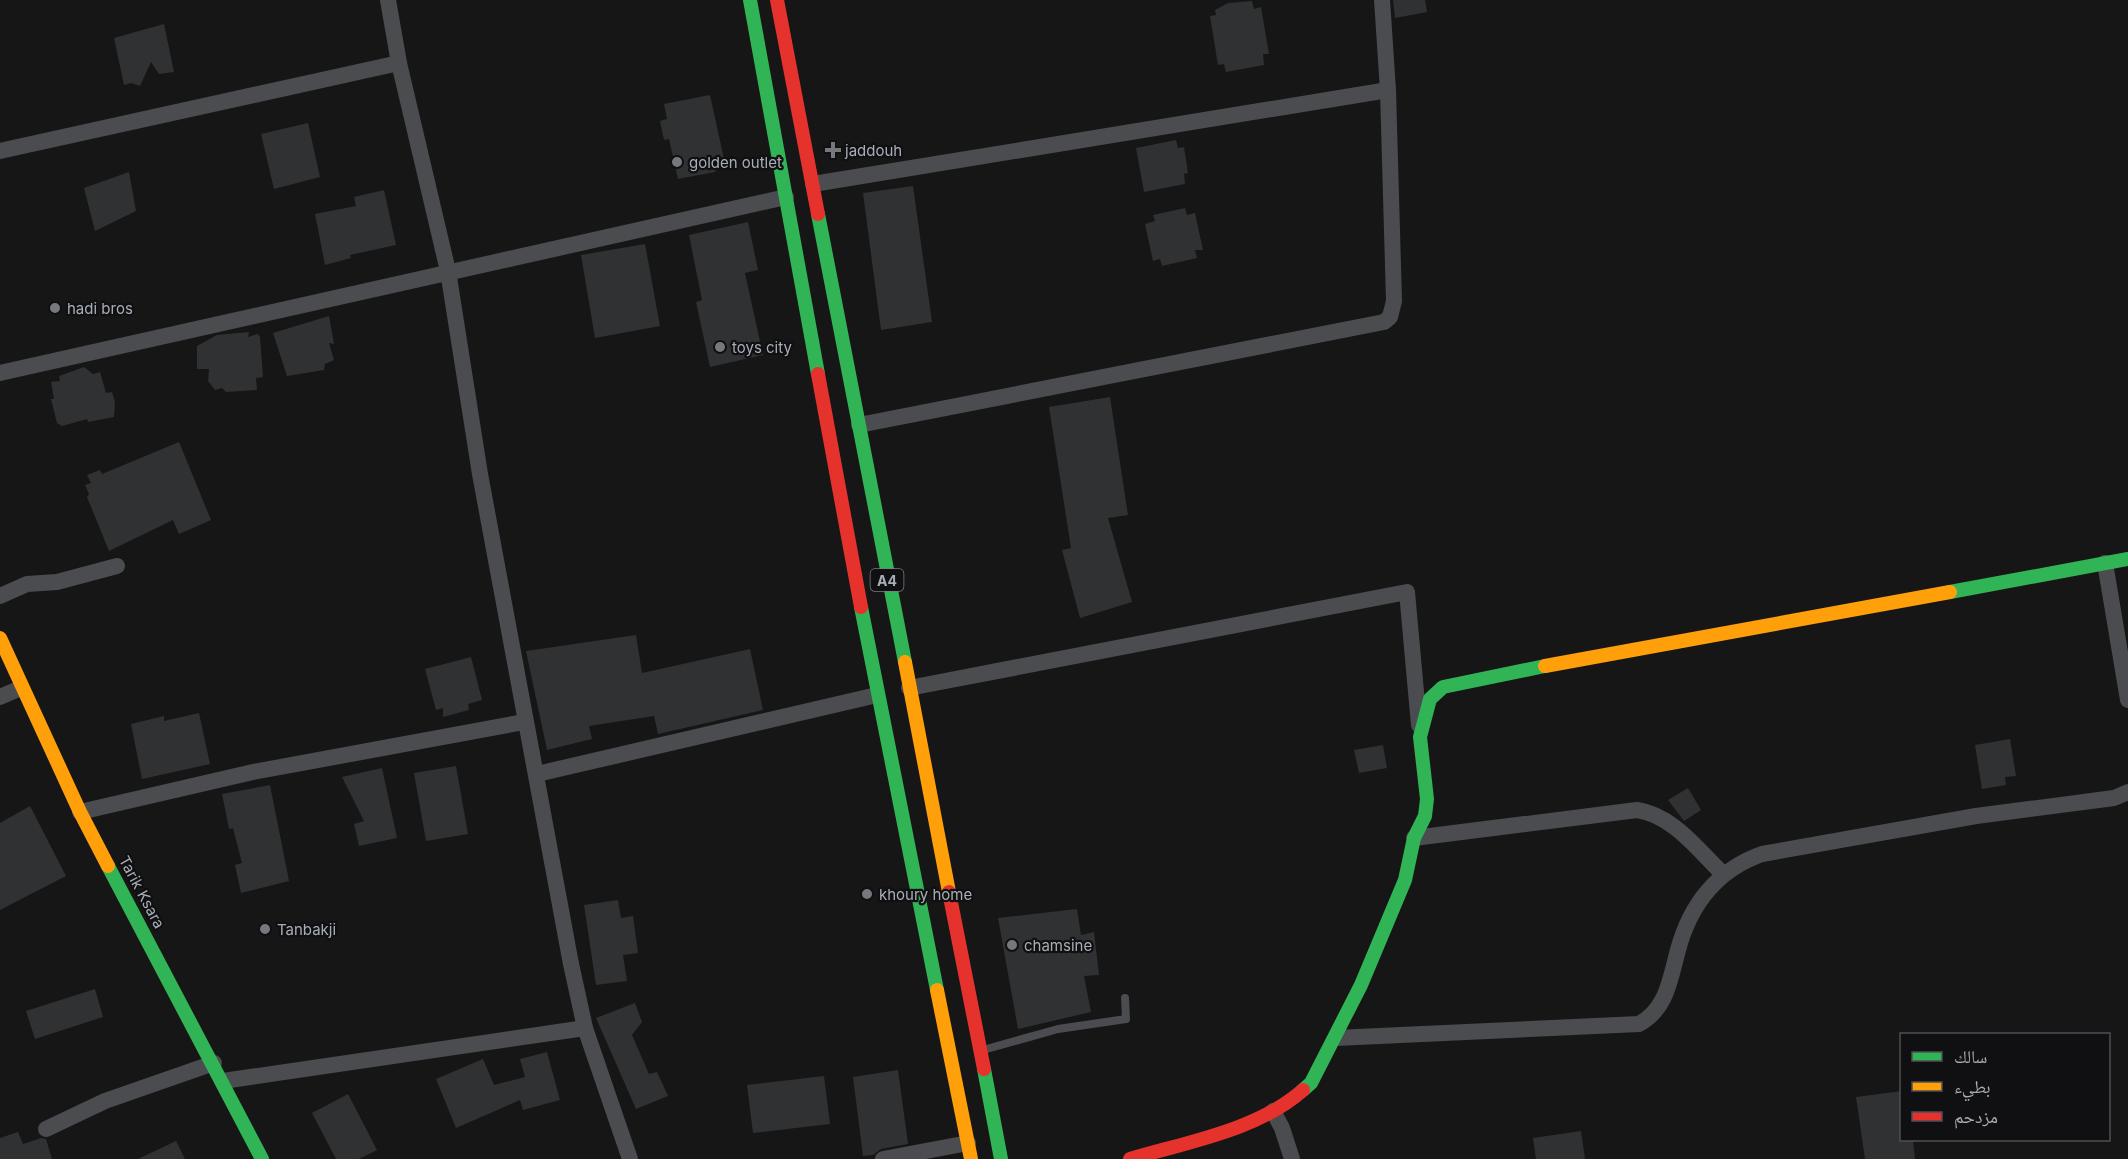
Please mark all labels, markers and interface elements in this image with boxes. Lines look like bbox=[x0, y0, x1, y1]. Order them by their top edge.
place label: jaddouh bbox=[844, 141, 902, 160]
marker: jaddouh bbox=[826, 143, 840, 157]
place label: golden outlet bbox=[689, 153, 782, 172]
marker: golden outlet bbox=[670, 155, 684, 169]
place label: hadi bros bbox=[67, 299, 133, 318]
marker: hadi bros bbox=[48, 301, 62, 315]
place label: toys city bbox=[732, 338, 792, 357]
marker: toys city bbox=[713, 340, 727, 354]
road number: A4 bbox=[870, 569, 904, 591]
street label: Tarik Ksara bbox=[115, 852, 169, 932]
place label: khoury home bbox=[879, 885, 972, 904]
marker: khoury home bbox=[860, 887, 874, 901]
place label: Tanbakji bbox=[277, 920, 336, 939]
marker: Tanbakji bbox=[258, 922, 272, 936]
place label: chamsine bbox=[1024, 936, 1092, 955]
marker: chamsine bbox=[1005, 938, 1019, 952]
legend bbox=[1900, 1033, 2110, 1141]
text: سالك bbox=[1954, 1046, 1987, 1067]
text: بطيء bbox=[1954, 1076, 1991, 1102]
text: مزدحم bbox=[1954, 1106, 1998, 1129]

